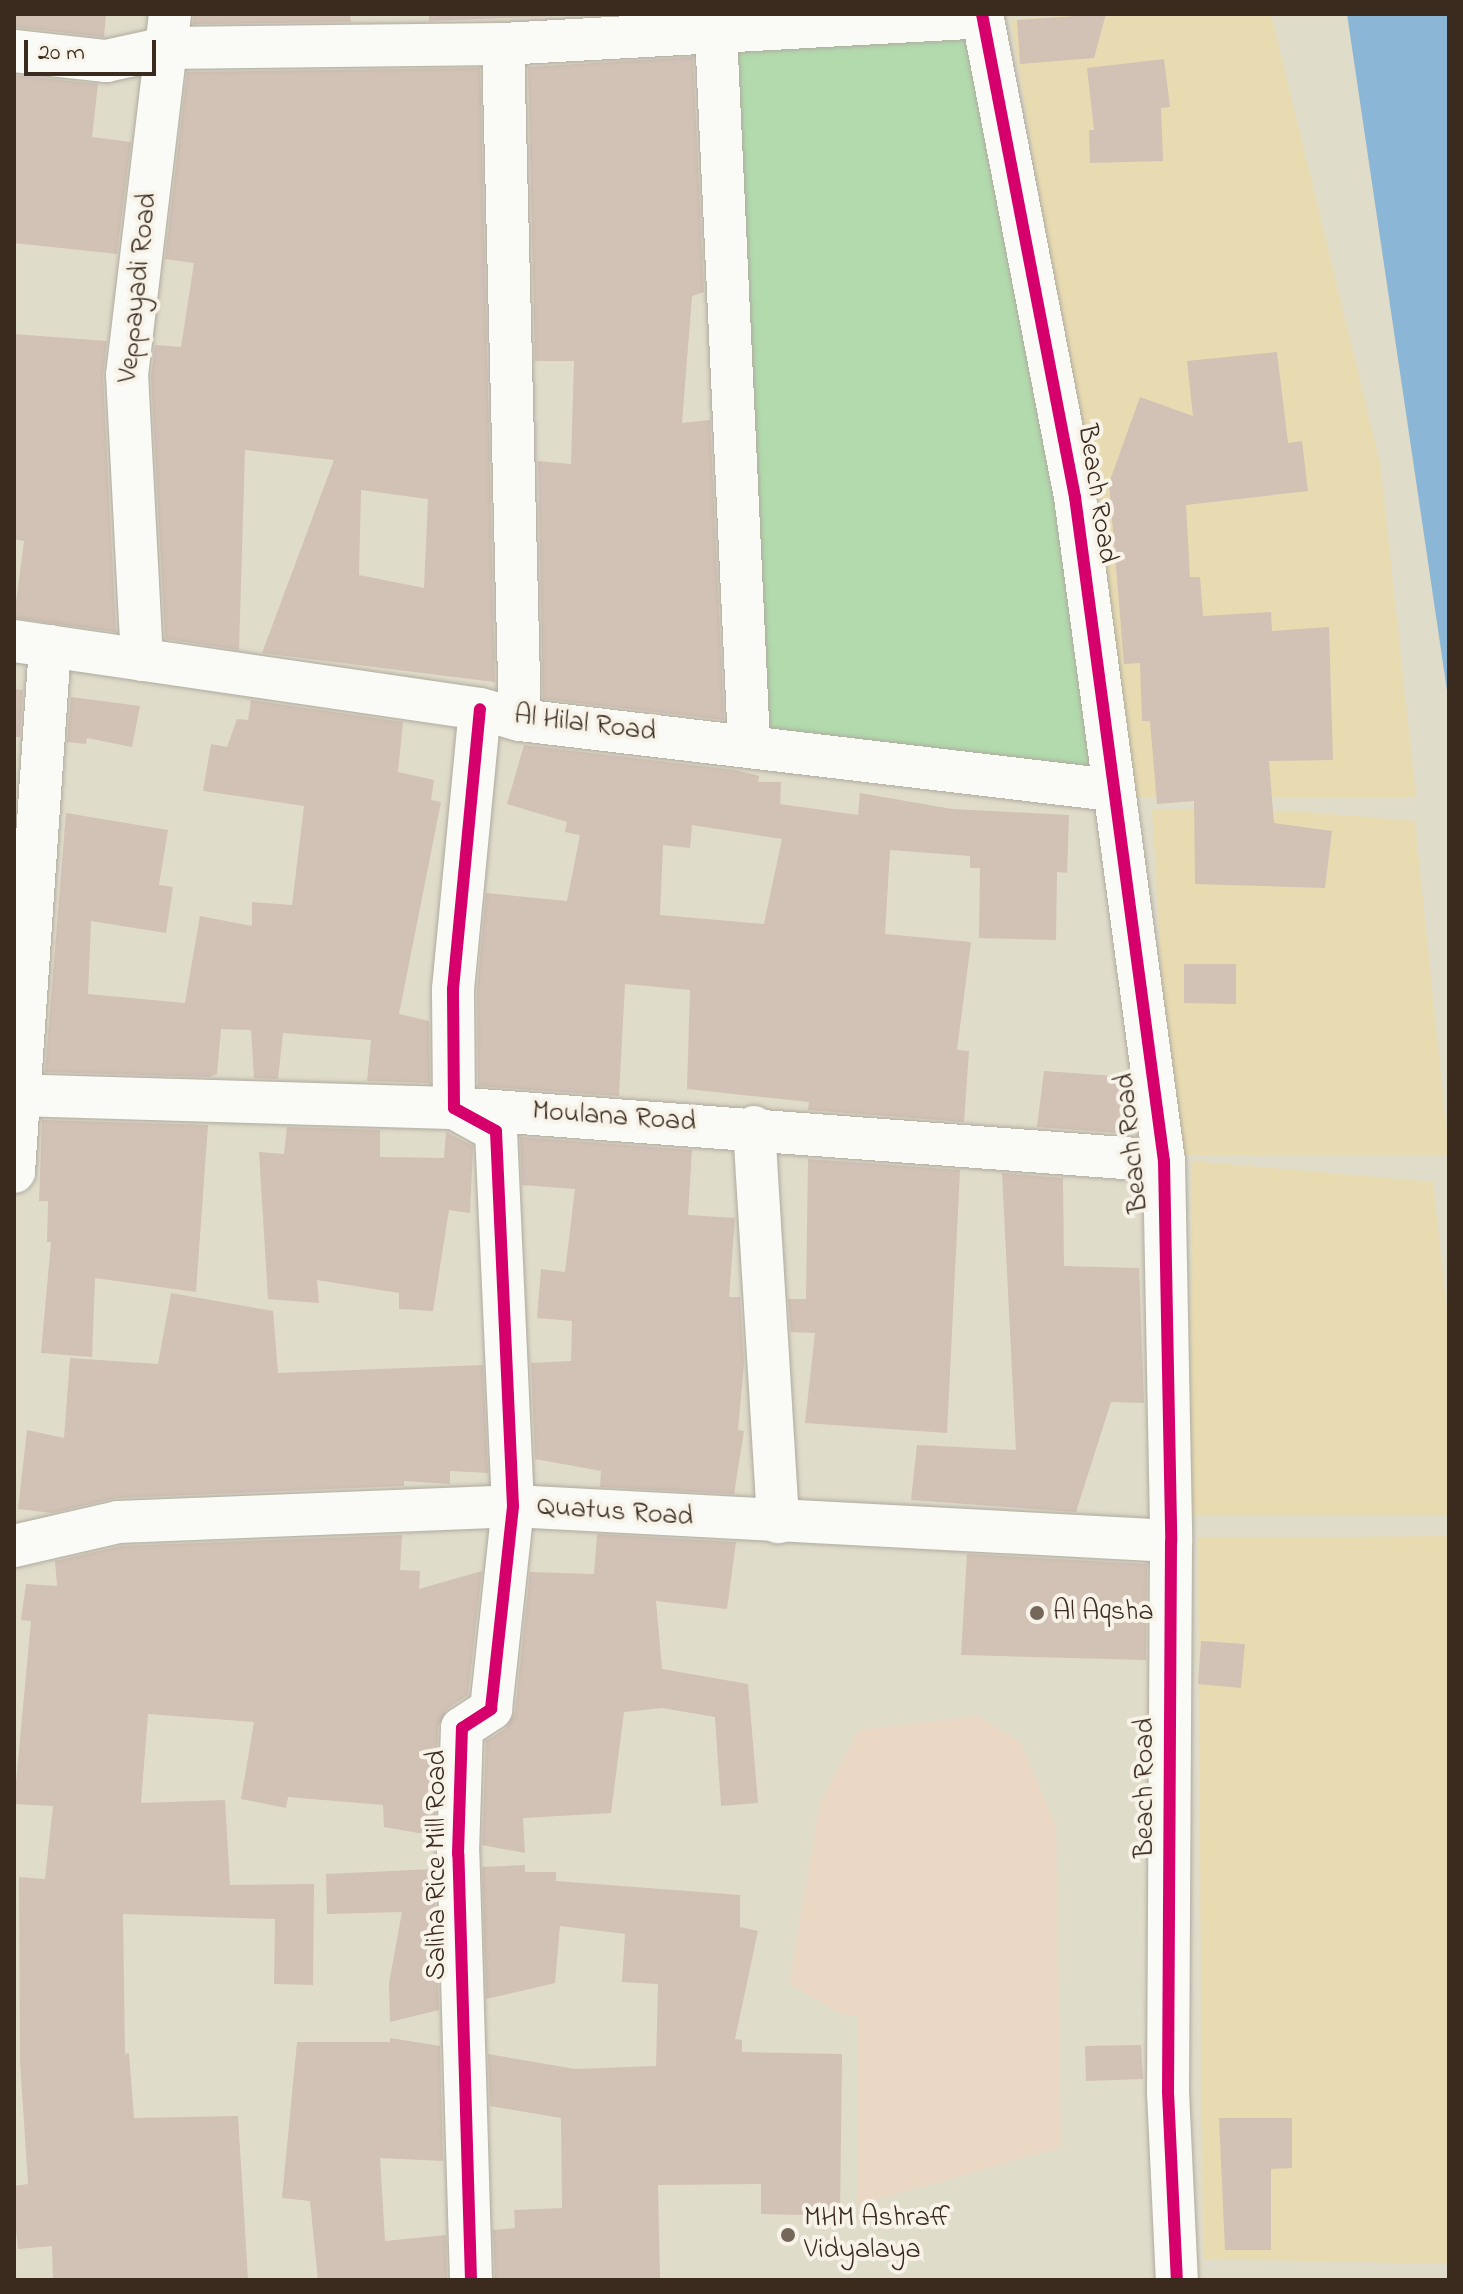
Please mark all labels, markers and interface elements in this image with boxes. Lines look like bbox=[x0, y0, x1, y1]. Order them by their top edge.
scale bar bbox=[28, 24, 160, 74]
text: 20 m bbox=[38, 36, 85, 71]
street label: Veppayadi Road bbox=[112, 191, 166, 385]
street label: Beach Road bbox=[1068, 422, 1124, 566]
street label: Al Hilal Road bbox=[512, 700, 658, 750]
street label: Beach Road bbox=[1109, 1072, 1157, 1214]
street label: Moulana Road bbox=[531, 1096, 697, 1140]
street label: Quatus Road bbox=[536, 1491, 694, 1535]
place label: Al Aqsha bbox=[1053, 1596, 1154, 1630]
marker: Al Aqsha bbox=[1028, 1604, 1046, 1622]
street label: Beach Road bbox=[1129, 1718, 1163, 1858]
street label: Saliha Rice Mill Road bbox=[421, 1750, 455, 1980]
place label: MHM Ashraff Vidyalaya bbox=[804, 2202, 950, 2268]
marker: MHM Ashraff Vidyalaya bbox=[779, 2226, 797, 2244]

